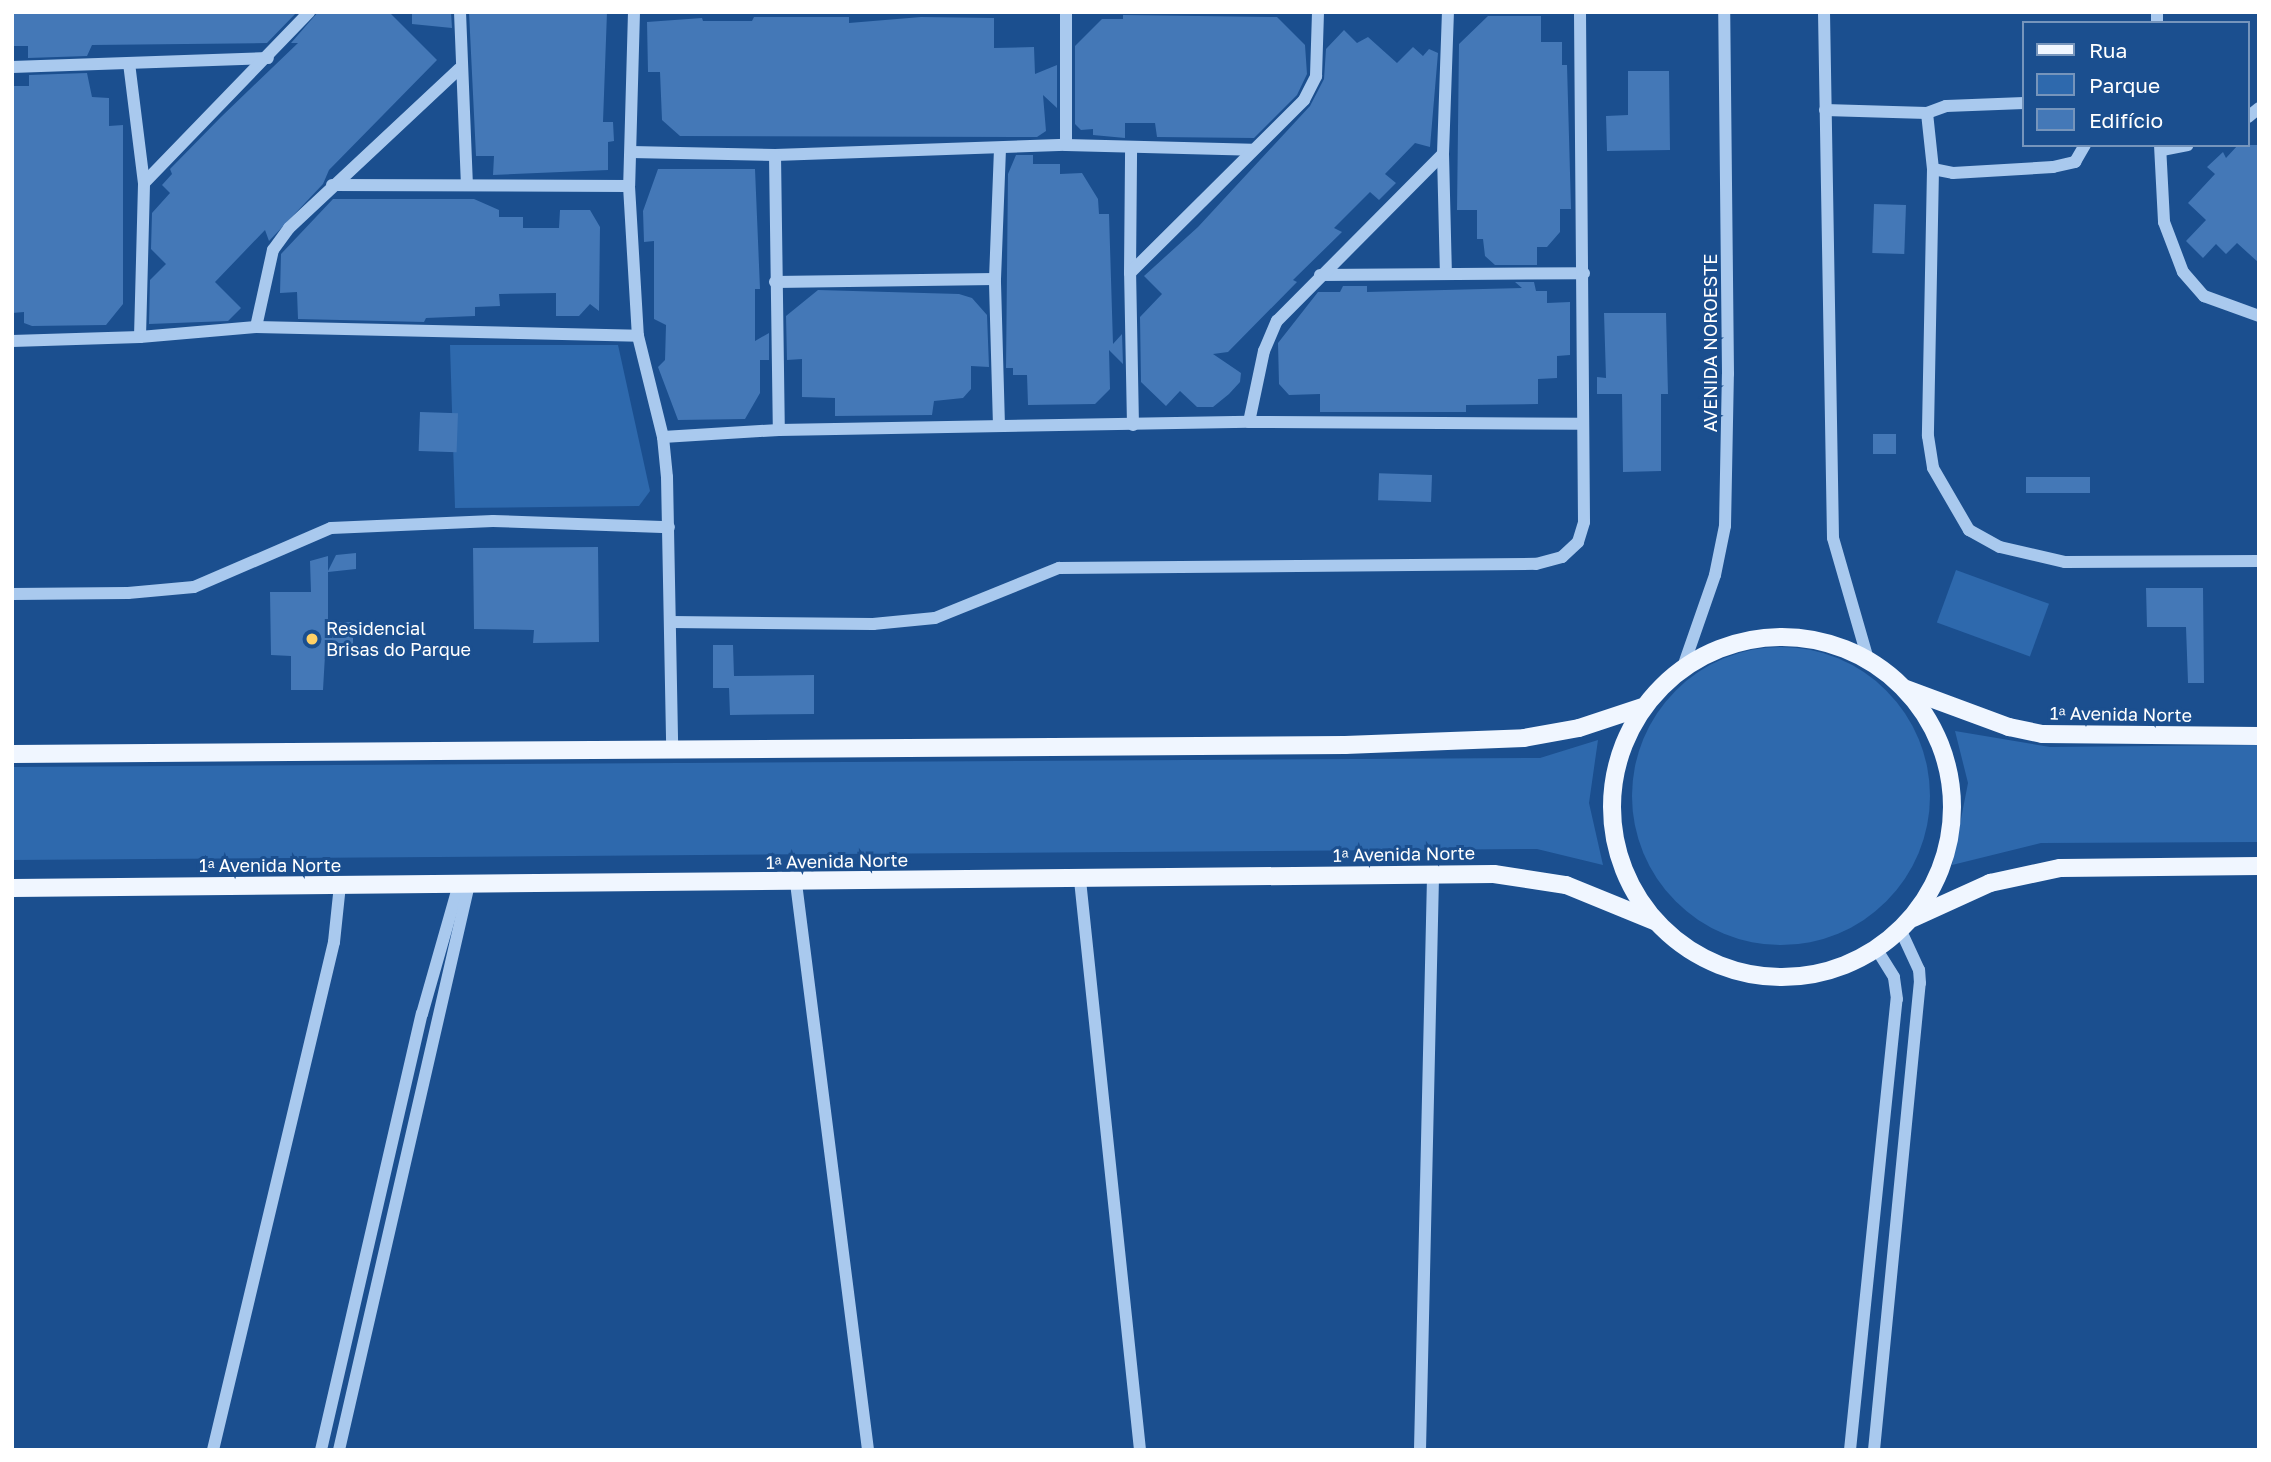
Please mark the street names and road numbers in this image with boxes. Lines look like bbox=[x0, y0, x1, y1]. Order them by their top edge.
street label: AVENIDA NOROESTE bbox=[1699, 254, 1721, 432]
street label: 1ᵃ Avenida Norte bbox=[2050, 702, 2192, 726]
street label: 1ᵃ Avenida Norte bbox=[1333, 842, 1475, 866]
street label: 1ᵃ Avenida Norte bbox=[766, 849, 908, 873]
street label: 1ᵃ Avenida Norte bbox=[199, 854, 341, 876]

